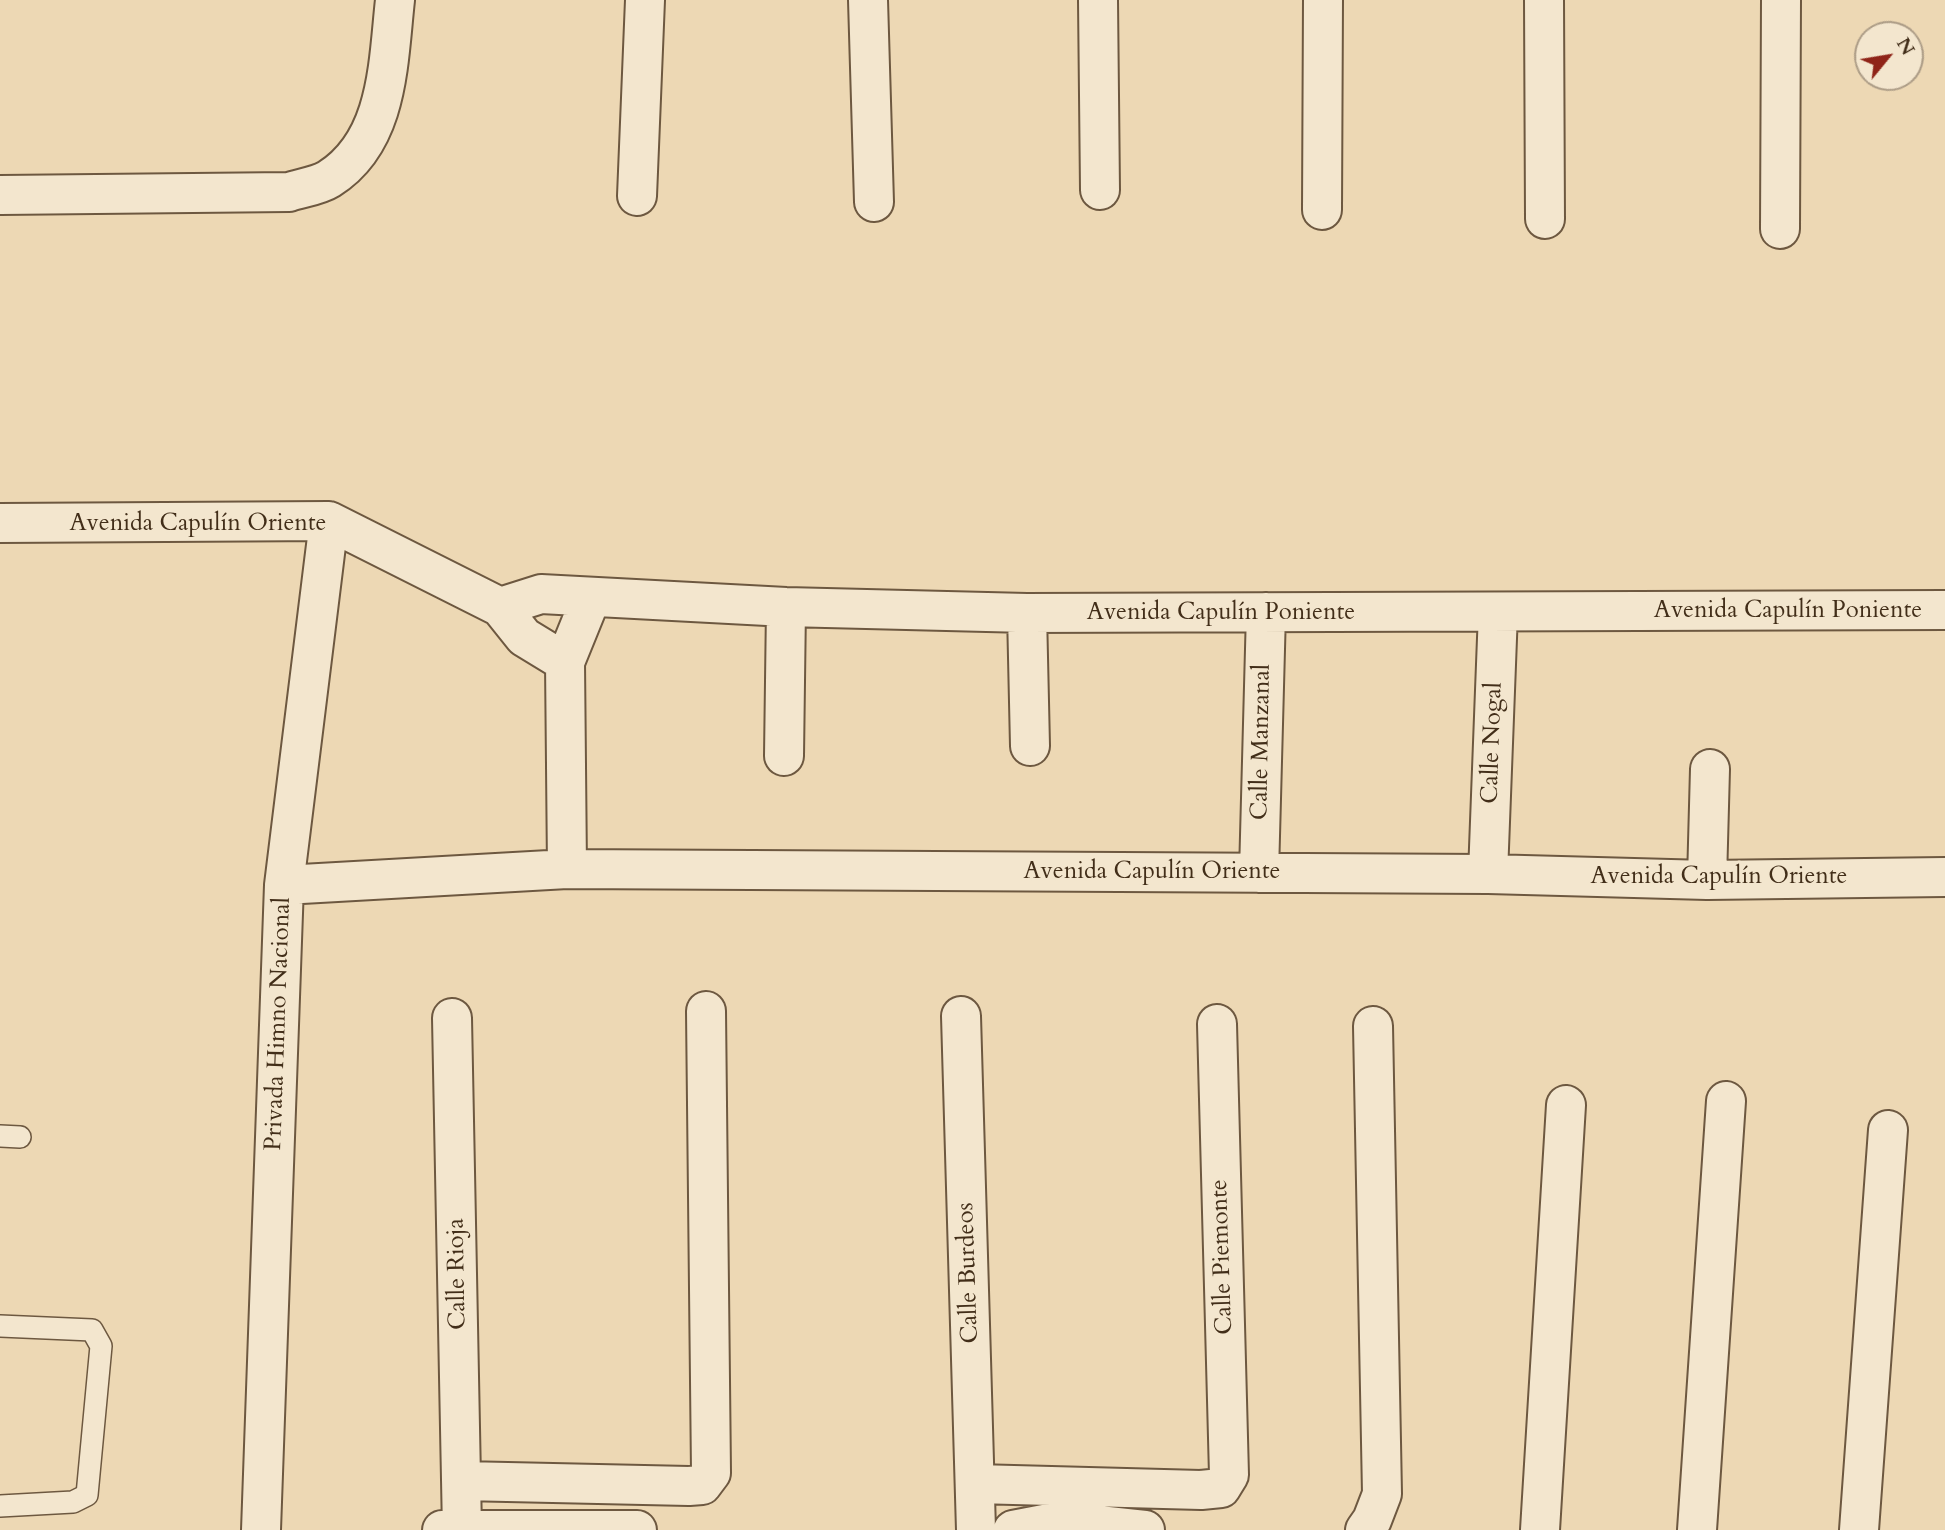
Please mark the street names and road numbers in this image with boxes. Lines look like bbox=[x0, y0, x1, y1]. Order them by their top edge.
street label: Avenida Capulín Oriente bbox=[70, 510, 326, 538]
street label: Avenida Capulín Poniente bbox=[1654, 597, 1922, 625]
street label: Avenida Capulín Poniente bbox=[1087, 599, 1355, 627]
street label: Calle Manzanal bbox=[1246, 664, 1278, 820]
street label: Calle Nogal bbox=[1476, 682, 1510, 804]
street label: Avenida Capulín Oriente bbox=[1024, 858, 1280, 886]
street label: Avenida Capulín Oriente bbox=[1591, 863, 1847, 891]
street label: Privada Himno Nacional bbox=[260, 897, 298, 1151]
street label: Calle Piemonte bbox=[1206, 1179, 1240, 1335]
street label: Calle Burdeos bbox=[952, 1202, 986, 1344]
street label: Calle Rioja bbox=[443, 1218, 473, 1330]

